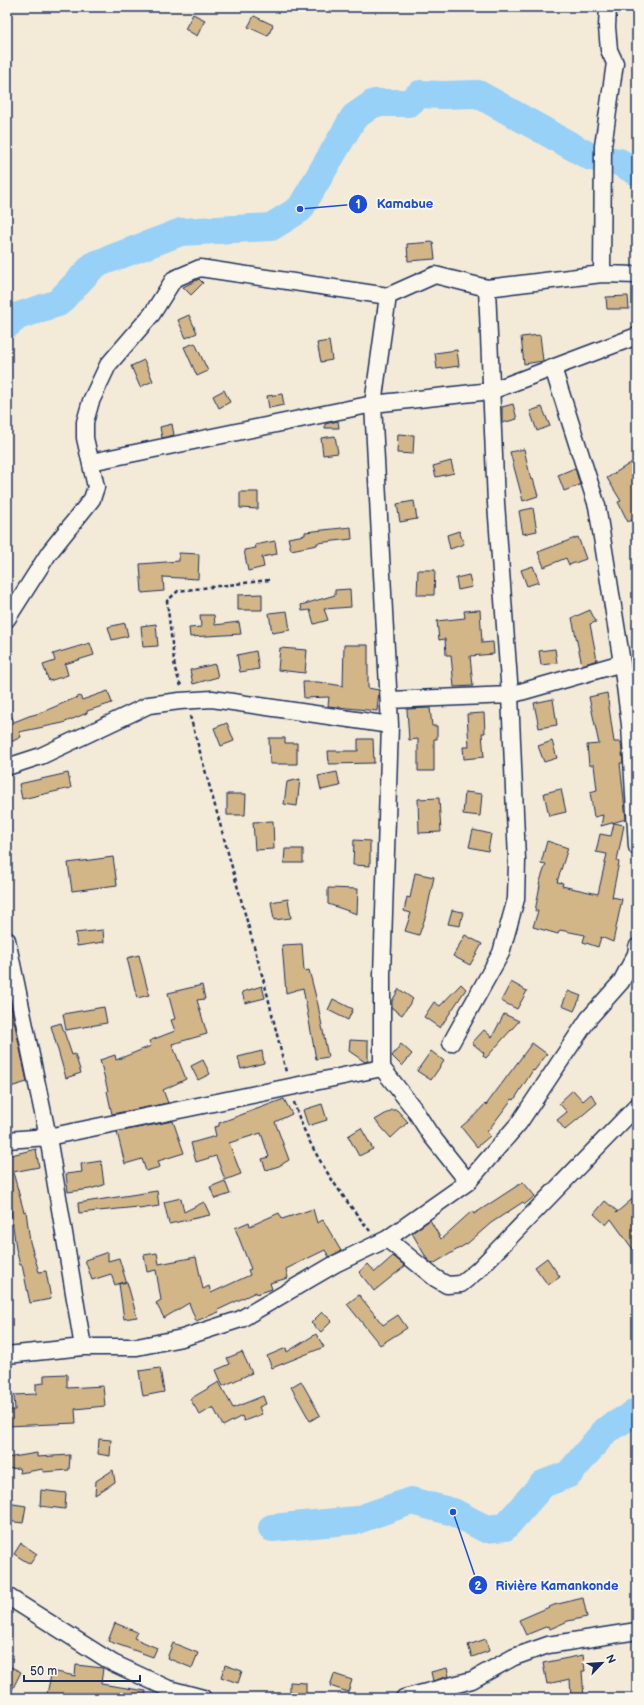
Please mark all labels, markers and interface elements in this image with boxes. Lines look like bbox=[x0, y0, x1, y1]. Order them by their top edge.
callout: Kamabue bbox=[348, 191, 441, 216]
text: Kamabue bbox=[377, 196, 434, 212]
text: 1 bbox=[355, 197, 361, 212]
callout: Rivière Kamankonde bbox=[468, 1573, 626, 1598]
text: Rivière Kamankonde bbox=[496, 1578, 619, 1594]
text: 2 bbox=[474, 1579, 482, 1594]
north arrow bbox=[582, 1643, 622, 1683]
text: N bbox=[603, 1652, 618, 1665]
scale bar bbox=[24, 1657, 140, 1683]
text: 50 m bbox=[30, 1664, 57, 1679]

